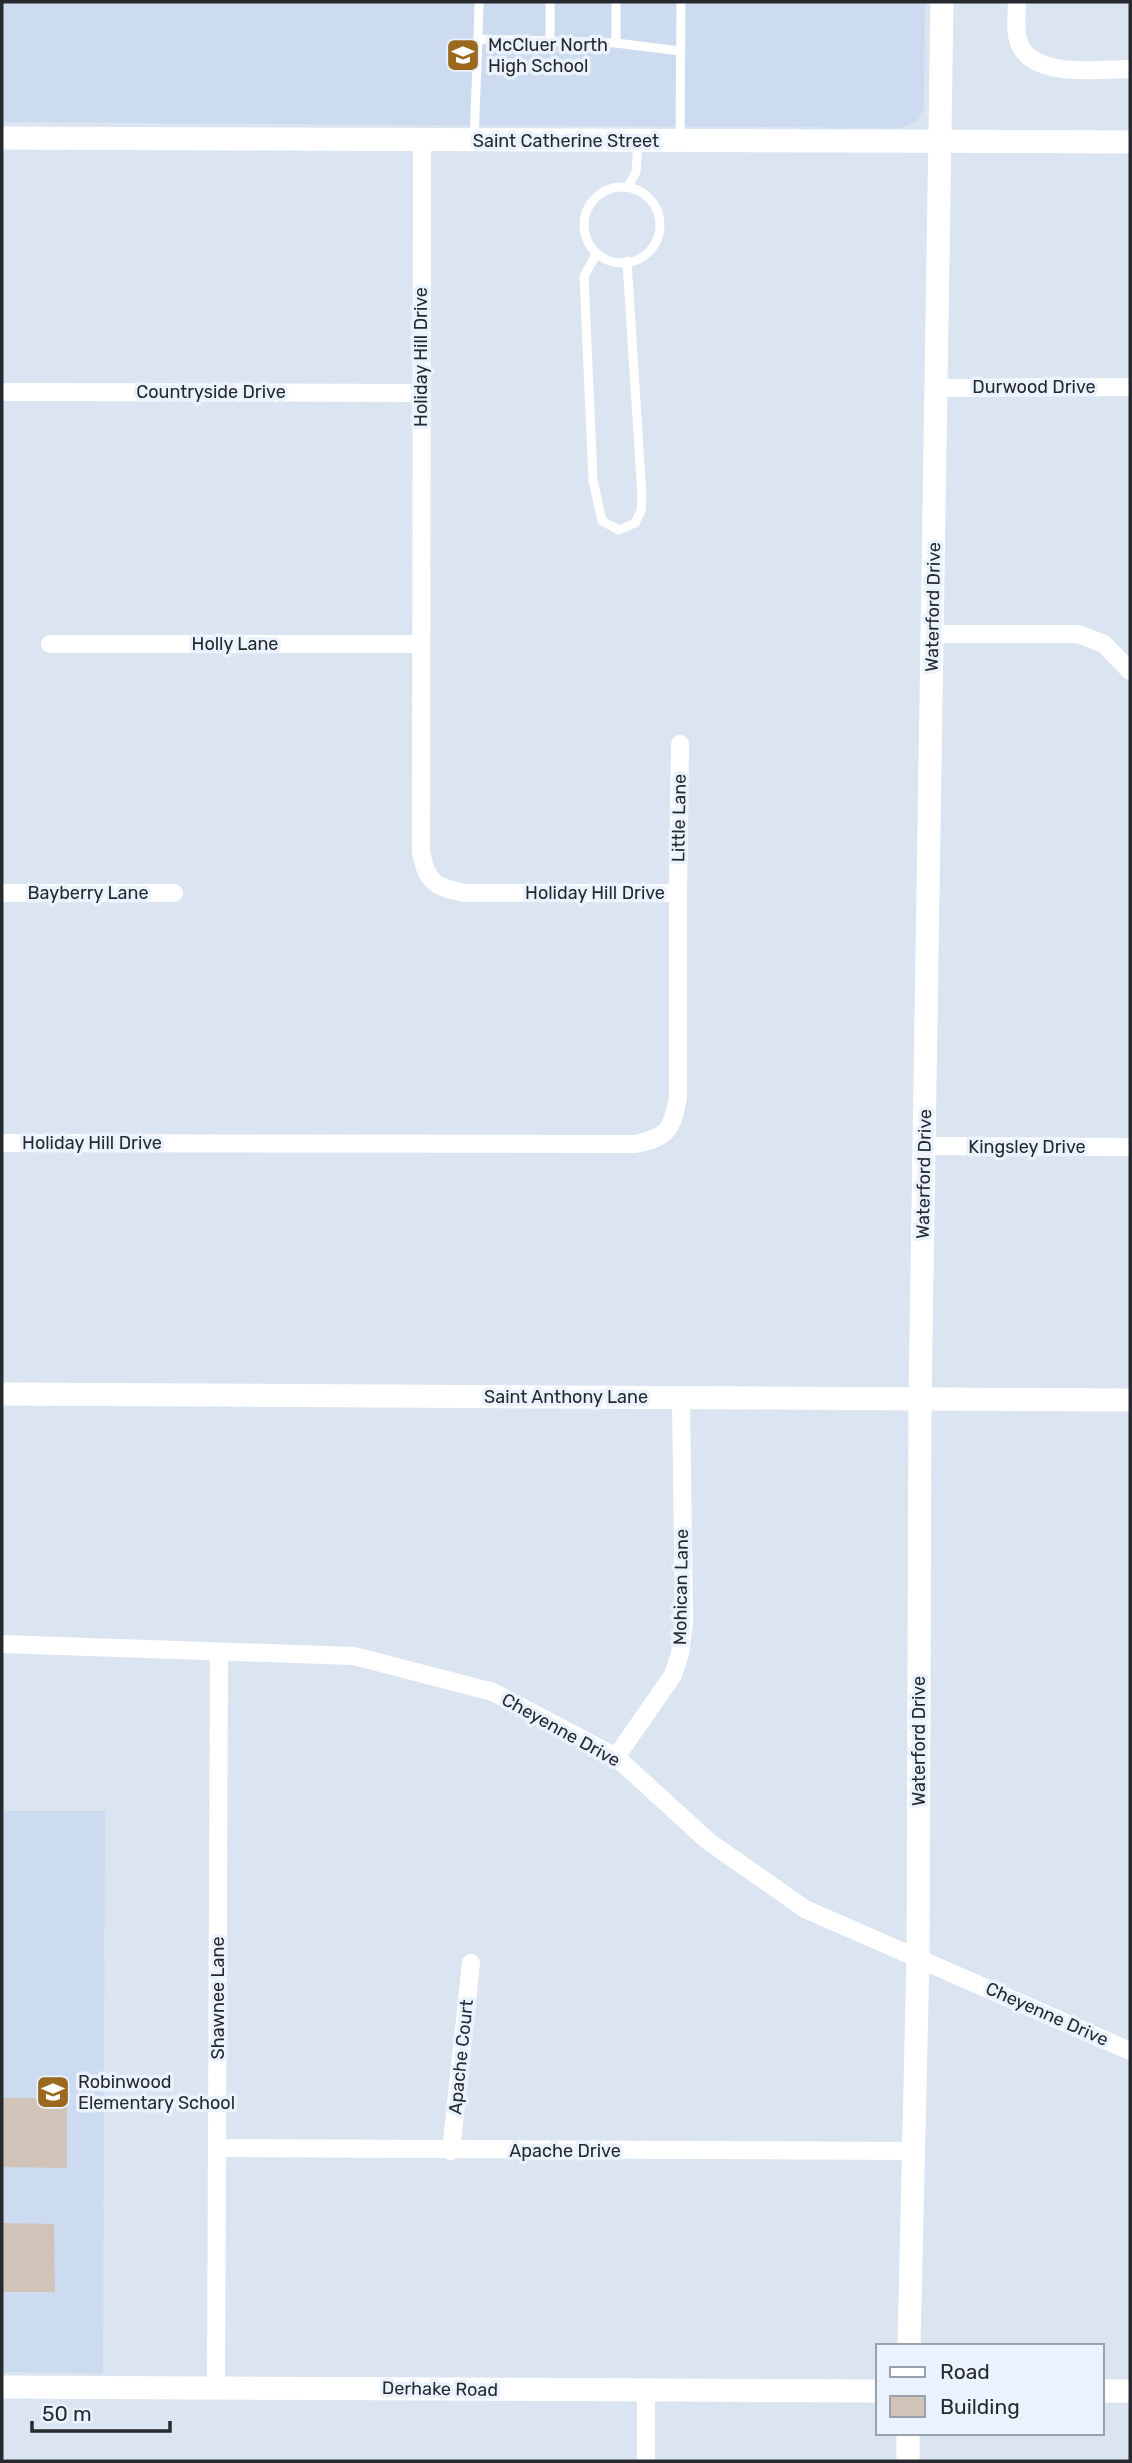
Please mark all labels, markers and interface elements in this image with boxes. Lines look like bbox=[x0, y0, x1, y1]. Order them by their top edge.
place label: McCluer North High School bbox=[488, 34, 608, 77]
school or university icon: McCluer North High School bbox=[444, 36, 482, 74]
street label: Saint Catherine Street bbox=[473, 130, 659, 152]
street label: Holiday Hill Drive bbox=[410, 287, 432, 427]
street label: Durwood Drive bbox=[972, 376, 1096, 398]
street label: Countryside Drive bbox=[136, 381, 286, 403]
street label: Waterford Drive bbox=[921, 542, 945, 672]
street label: Holly Lane bbox=[192, 633, 278, 655]
street label: Little Lane bbox=[667, 774, 691, 862]
street label: Bayberry Lane bbox=[27, 882, 149, 904]
street label: Holiday Hill Drive bbox=[525, 882, 665, 904]
street label: Waterford Drive bbox=[912, 1109, 936, 1239]
street label: Holiday Hill Drive bbox=[22, 1132, 162, 1154]
street label: Kingsley Drive bbox=[968, 1136, 1086, 1158]
street label: Saint Anthony Lane bbox=[484, 1386, 648, 1408]
street label: Mohican Lane bbox=[669, 1529, 693, 1645]
street label: Waterford Drive bbox=[908, 1676, 930, 1806]
street label: Cheyenne Drive bbox=[498, 1688, 624, 1772]
street label: Shawnee Lane bbox=[207, 1936, 229, 2060]
street label: Cheyenne Drive bbox=[982, 1977, 1112, 2051]
street label: Apache Court bbox=[444, 1999, 478, 2115]
place label: Robinwood Elementary School bbox=[78, 2071, 235, 2114]
school or university icon: Robinwood Elementary School bbox=[34, 2073, 72, 2111]
street label: Apache Drive bbox=[509, 2140, 621, 2162]
legend bbox=[876, 2344, 1104, 2435]
text: Road bbox=[940, 2359, 990, 2384]
street label: Derhake Road bbox=[382, 2377, 498, 2401]
scale bar bbox=[32, 2390, 170, 2434]
text: Building bbox=[940, 2394, 1020, 2419]
text: 50 m bbox=[42, 2401, 92, 2426]

